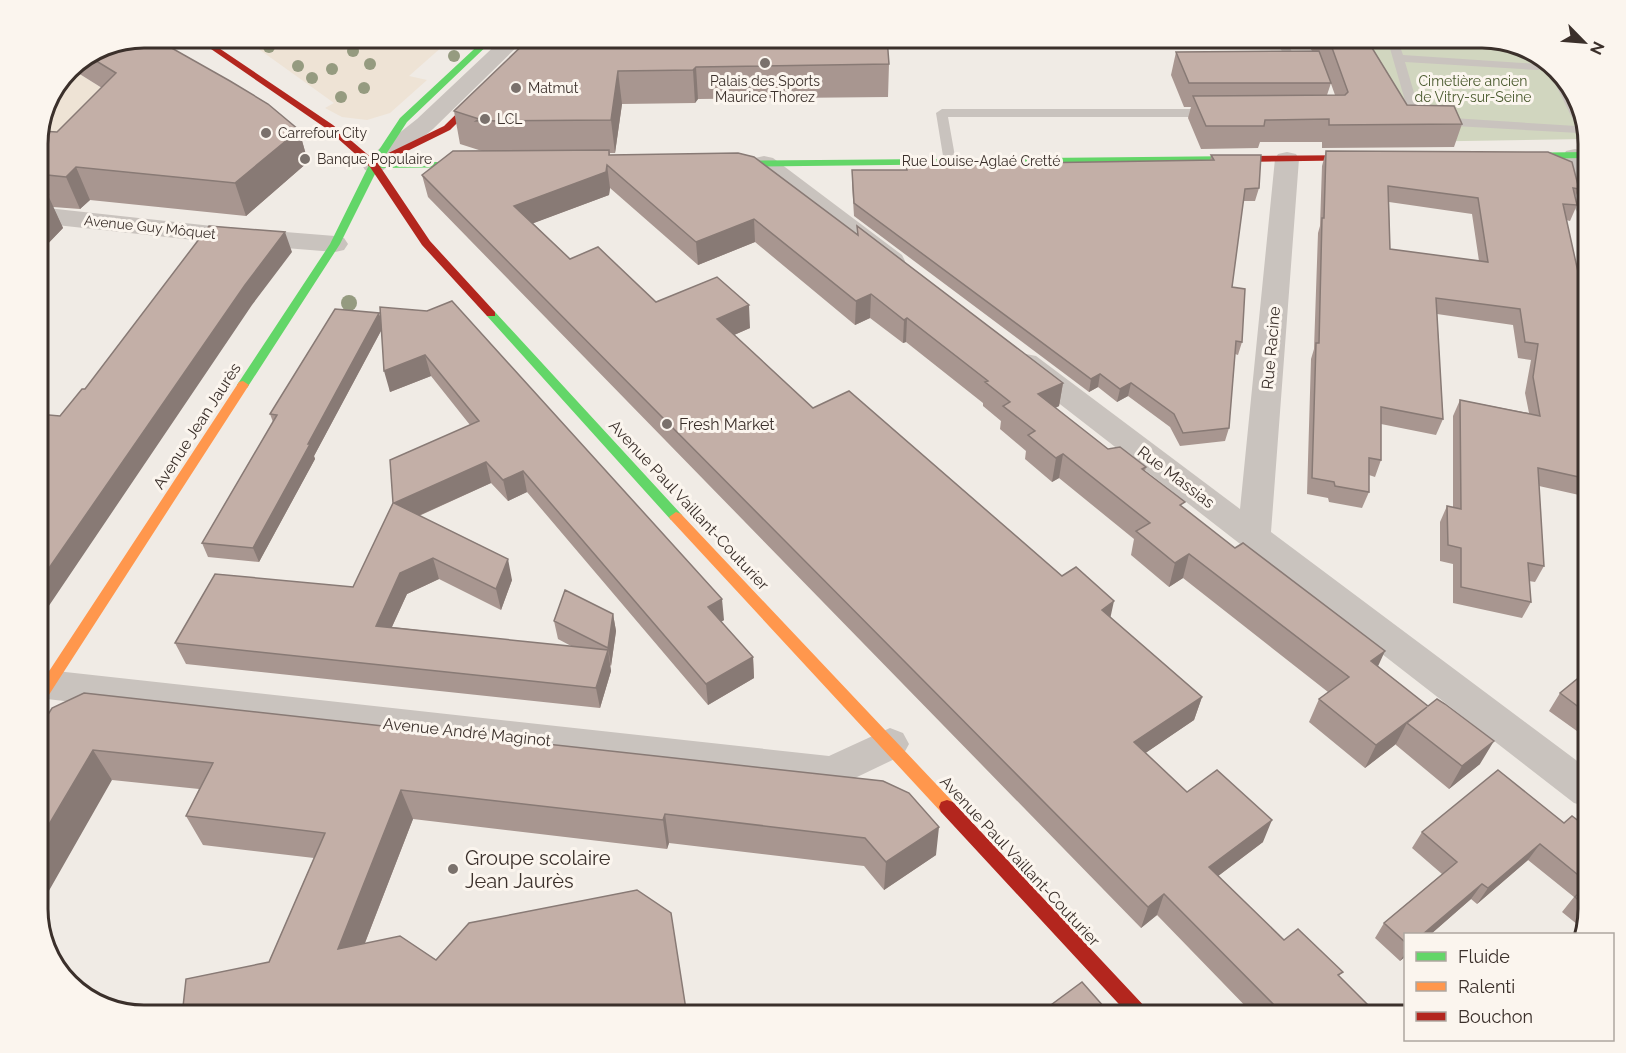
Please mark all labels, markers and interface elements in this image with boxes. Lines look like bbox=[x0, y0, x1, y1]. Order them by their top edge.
north arrow bbox=[1554, 12, 1614, 72]
text: N bbox=[1586, 39, 1608, 58]
marker: Palais des Sports Maurice Thorez bbox=[758, 56, 772, 70]
place label: Palais des Sports Maurice Thorez bbox=[710, 73, 820, 105]
park label: Cimetière ancien de Vitry-sur-Seine bbox=[1414, 73, 1532, 105]
place label: Matmut bbox=[528, 80, 579, 96]
marker: Matmut bbox=[509, 81, 523, 95]
place label: LCL bbox=[497, 111, 523, 127]
marker: LCL bbox=[478, 112, 492, 126]
place label: Carrefour City bbox=[278, 125, 368, 141]
marker: Carrefour City bbox=[259, 126, 273, 140]
place label: Banque Populaire bbox=[317, 151, 432, 167]
marker: Banque Populaire bbox=[298, 152, 312, 166]
street label: Rue Louise-Aglaé Cretté bbox=[902, 153, 1060, 169]
street label: Avenue Guy Môquet bbox=[83, 212, 217, 242]
street label: Rue Racine bbox=[1258, 306, 1284, 390]
street label: Avenue Jean Jaurès bbox=[149, 359, 245, 493]
place label: Fresh Market bbox=[679, 415, 775, 434]
street label: Avenue Paul Vaillant-Couturier bbox=[605, 416, 773, 594]
marker: Fresh Market bbox=[660, 417, 674, 431]
street label: Rue Massias bbox=[1134, 442, 1218, 512]
street label: Avenue André Maginot bbox=[382, 714, 553, 750]
street label: Avenue Paul Vaillant-Couturier bbox=[936, 772, 1104, 950]
place label: Groupe scolaire Jean Jaurès bbox=[465, 846, 611, 893]
marker: Groupe scolaire Jean Jaurès bbox=[446, 862, 460, 876]
legend bbox=[1404, 933, 1614, 1041]
text: Fluide bbox=[1458, 946, 1510, 967]
text: Ralenti bbox=[1458, 976, 1515, 997]
text: Bouchon bbox=[1458, 1006, 1533, 1027]

